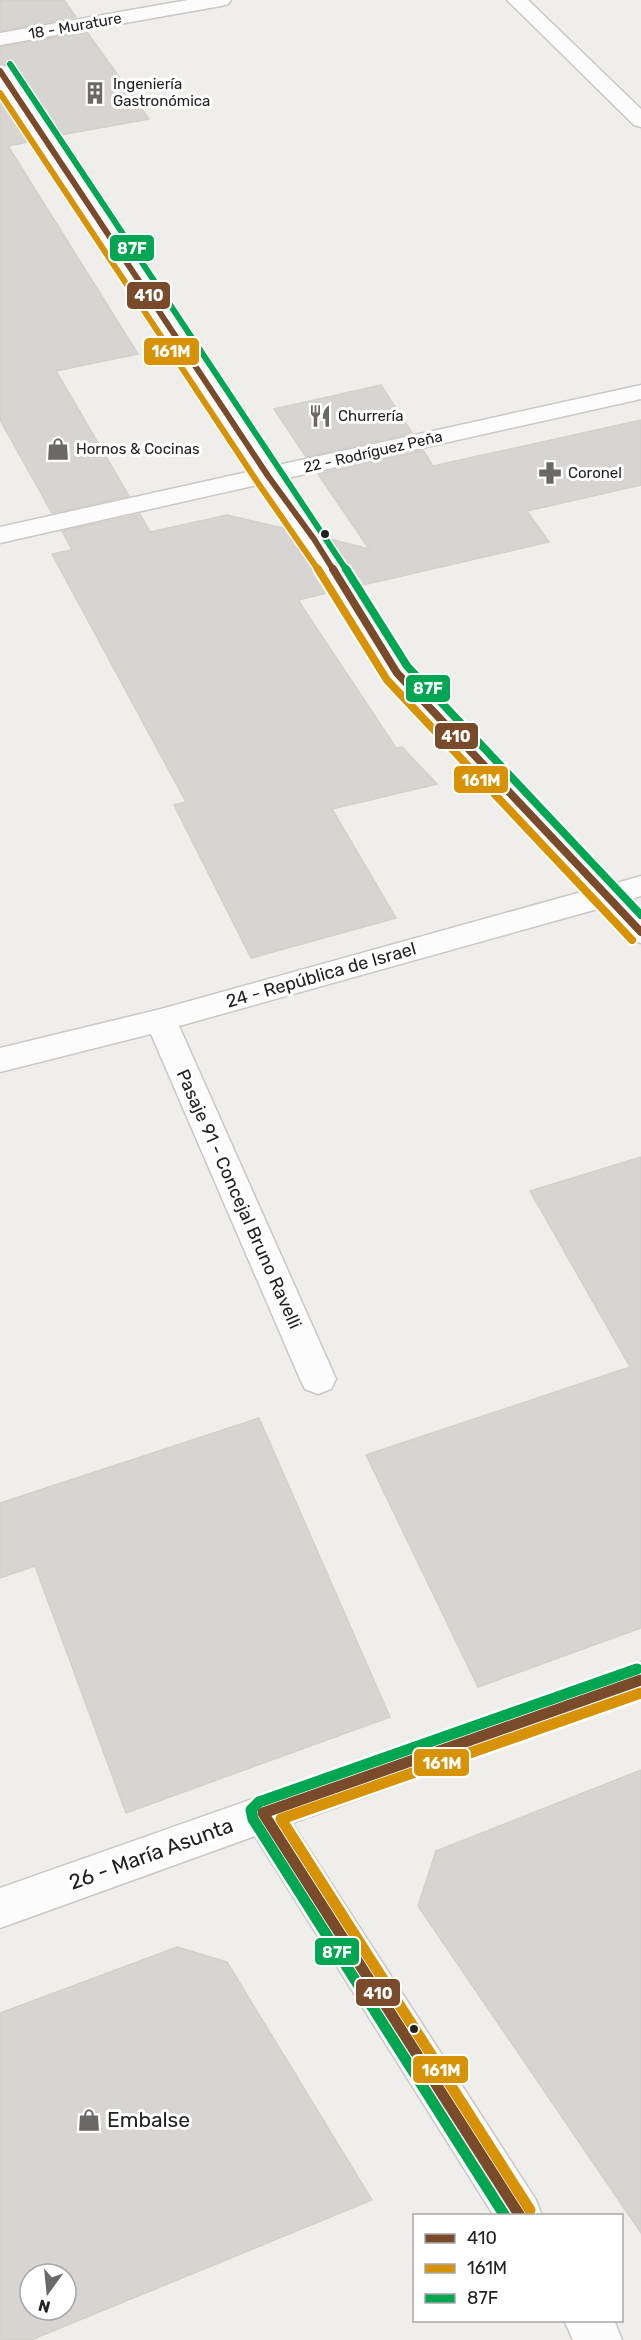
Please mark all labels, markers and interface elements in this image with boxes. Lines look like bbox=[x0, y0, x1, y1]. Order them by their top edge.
street label: 18 - Murature bbox=[27, 9, 123, 43]
place label: Ingeniería Gastronómica bbox=[113, 75, 210, 110]
building icon: Ingeniería Gastronómica bbox=[82, 80, 108, 106]
line badge: 87F bbox=[109, 234, 155, 262]
text: 87F bbox=[117, 239, 147, 258]
line badge: 410 bbox=[126, 281, 171, 310]
text: 410 bbox=[134, 286, 164, 305]
line badge: 161M bbox=[143, 337, 200, 366]
text: 161M bbox=[151, 342, 191, 361]
restaurant icon: Churrería bbox=[307, 403, 333, 429]
place label: Churrería bbox=[338, 407, 403, 425]
street label: 22 - Rodríguez Peña bbox=[302, 427, 444, 477]
shop icon: Hornos & Cocinas bbox=[45, 436, 71, 462]
place label: Hornos & Cocinas bbox=[76, 440, 200, 458]
pharmacy icon: Coronel bbox=[537, 460, 563, 486]
place label: Coronel bbox=[568, 464, 622, 482]
unlabelled marker bbox=[319, 528, 331, 540]
line badge: 87F bbox=[405, 674, 451, 703]
text: 87F bbox=[413, 679, 443, 698]
line badge: 410 bbox=[434, 722, 479, 750]
text: 410 bbox=[441, 727, 471, 746]
line badge: 161M bbox=[453, 765, 509, 794]
text: 161M bbox=[461, 771, 501, 790]
street label: 24 - República de Israel bbox=[224, 937, 418, 1013]
street label: Pasaje 91 - Concejal Bruno Ravelli bbox=[172, 1066, 306, 1332]
line badge: 161M bbox=[413, 1748, 470, 1777]
text: 161M bbox=[422, 1754, 462, 1773]
street label: 26 - María Asunta bbox=[65, 1812, 236, 1895]
line badge: 87F bbox=[314, 1937, 360, 1966]
text: 87F bbox=[322, 1943, 352, 1962]
line badge: 410 bbox=[355, 1978, 401, 2007]
text: 410 bbox=[363, 1984, 393, 2003]
unlabelled marker bbox=[408, 2023, 420, 2035]
line badge: 161M bbox=[412, 2055, 469, 2084]
text: 161M bbox=[421, 2061, 461, 2080]
shop icon: Embalse bbox=[76, 2107, 102, 2133]
place label: Embalse bbox=[107, 2107, 190, 2132]
legend bbox=[413, 2214, 623, 2322]
text: 410 bbox=[467, 2227, 497, 2249]
text: 161M bbox=[467, 2257, 507, 2279]
north arrow bbox=[18, 2262, 78, 2322]
text: 87F bbox=[467, 2287, 498, 2309]
text: N bbox=[36, 2295, 52, 2317]

